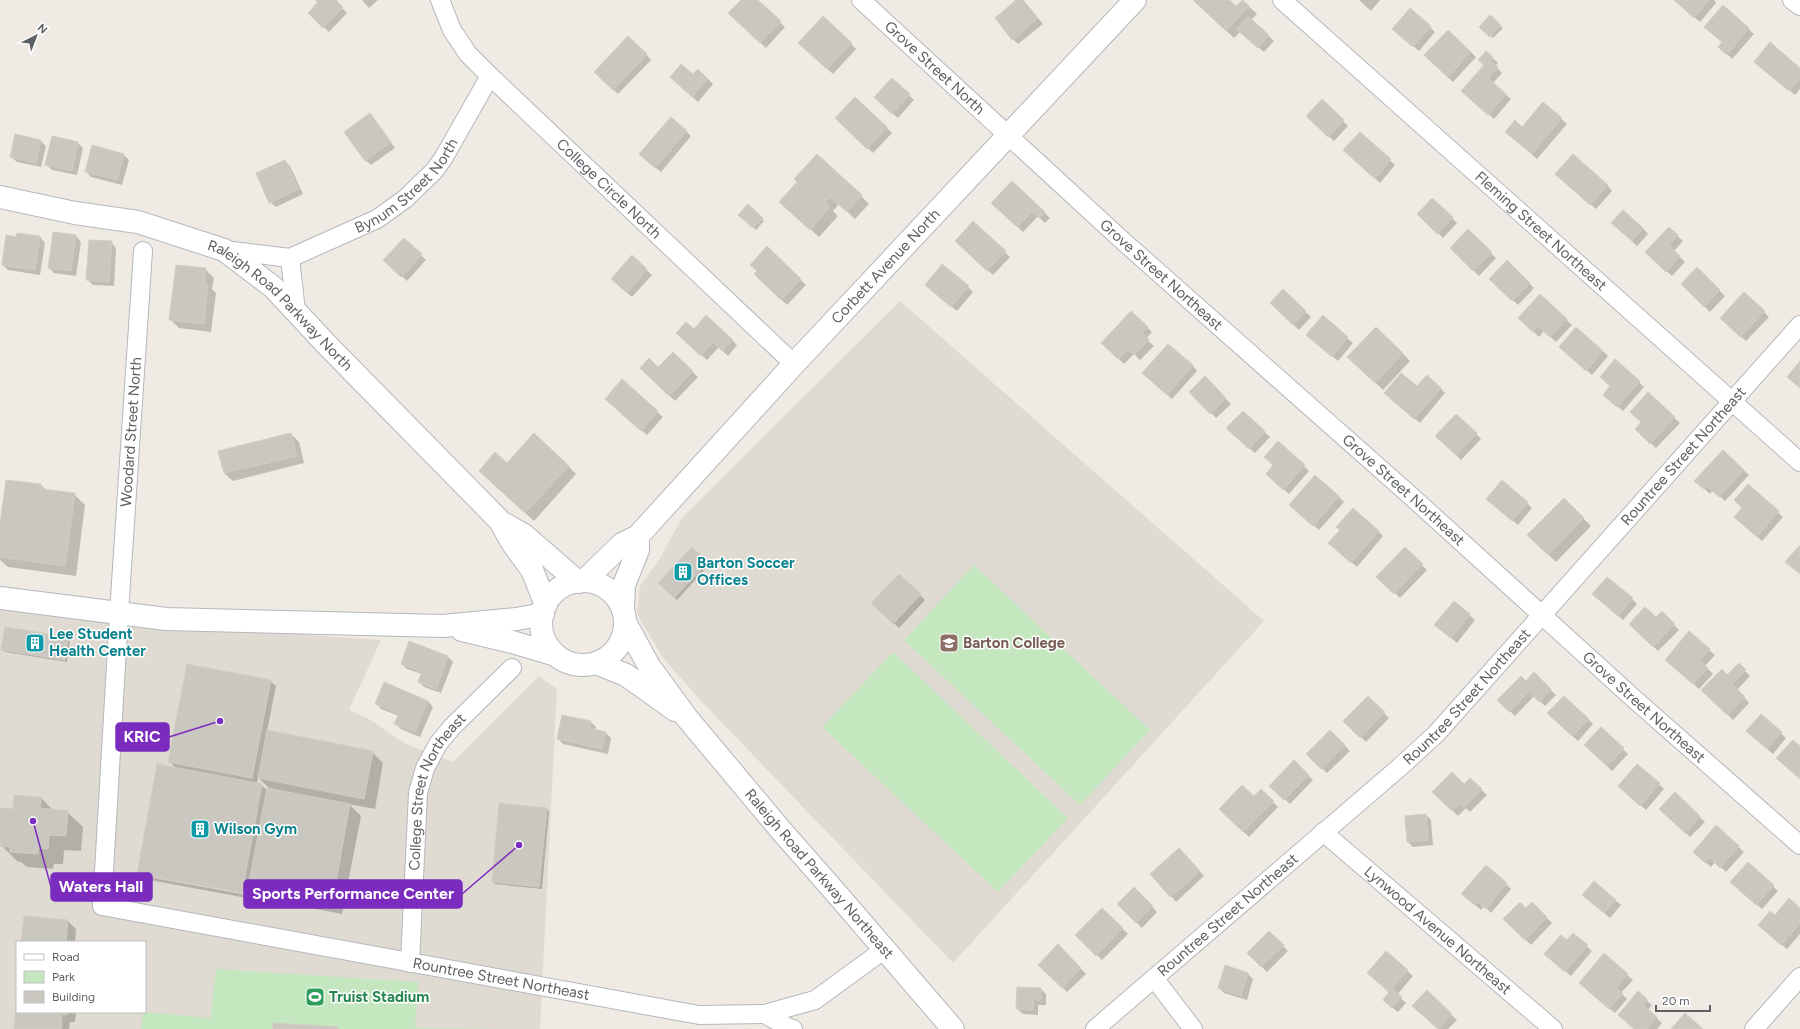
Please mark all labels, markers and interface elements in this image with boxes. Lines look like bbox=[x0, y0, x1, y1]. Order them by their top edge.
north arrow bbox=[16, 16, 56, 56]
street label: Grove Street North bbox=[881, 17, 988, 118]
text: N bbox=[35, 21, 50, 37]
street label: Bynum Street North bbox=[352, 135, 462, 237]
street label: College Circle North bbox=[553, 135, 665, 242]
street label: Fleming Street Northeast bbox=[1471, 167, 1611, 295]
street label: Corbett Avenue North bbox=[827, 205, 944, 327]
street label: Grove Street Northeast bbox=[1096, 215, 1227, 334]
street label: Raleigh Road Parkway North bbox=[205, 236, 356, 375]
street label: Woodard Street North bbox=[117, 356, 145, 508]
street label: Rountree Street Northeast bbox=[1617, 383, 1750, 529]
street label: Grove Street Northeast bbox=[1338, 430, 1469, 550]
place label: Barton Soccer Offices bbox=[697, 554, 795, 589]
building icon: Barton Soccer Offices bbox=[672, 561, 694, 583]
place label: Lee Student Health Center bbox=[49, 625, 146, 660]
street label: Rountree Street Northeast bbox=[1399, 625, 1535, 769]
building icon: Lee Student Health Center bbox=[24, 632, 46, 654]
school or university icon: Barton College bbox=[938, 632, 960, 654]
place label: Barton College bbox=[963, 634, 1066, 652]
street label: Grove Street Northeast bbox=[1579, 648, 1709, 767]
street label: College Street Northeast bbox=[405, 709, 470, 871]
callout: KRIC bbox=[116, 723, 169, 751]
text: KRIC bbox=[123, 727, 161, 746]
street label: Raleigh Road Parkway Northeast bbox=[741, 785, 898, 963]
building icon: Wilson Gym bbox=[189, 818, 211, 840]
place label: Wilson Gym bbox=[214, 820, 297, 838]
street label: Rountree Street Northeast bbox=[1154, 849, 1302, 980]
street label: Lynwood Avenue Northeast bbox=[1360, 862, 1515, 998]
callout: Waters Hall bbox=[51, 873, 152, 901]
text: Waters Hall bbox=[59, 877, 143, 896]
callout: Sports Performance Center bbox=[244, 880, 462, 908]
text: Sports Performance Center bbox=[252, 884, 454, 903]
legend bbox=[16, 941, 146, 1013]
text: Road bbox=[52, 950, 80, 964]
street label: Rountree Street Northeast bbox=[411, 954, 591, 1004]
text: Park bbox=[52, 970, 75, 984]
sports icon: Truist Stadium bbox=[304, 986, 326, 1008]
scale bar bbox=[1656, 987, 1710, 1013]
place label: Truist Stadium bbox=[329, 988, 429, 1006]
text: Building bbox=[52, 990, 95, 1004]
text: 20 m bbox=[1662, 994, 1690, 1008]

